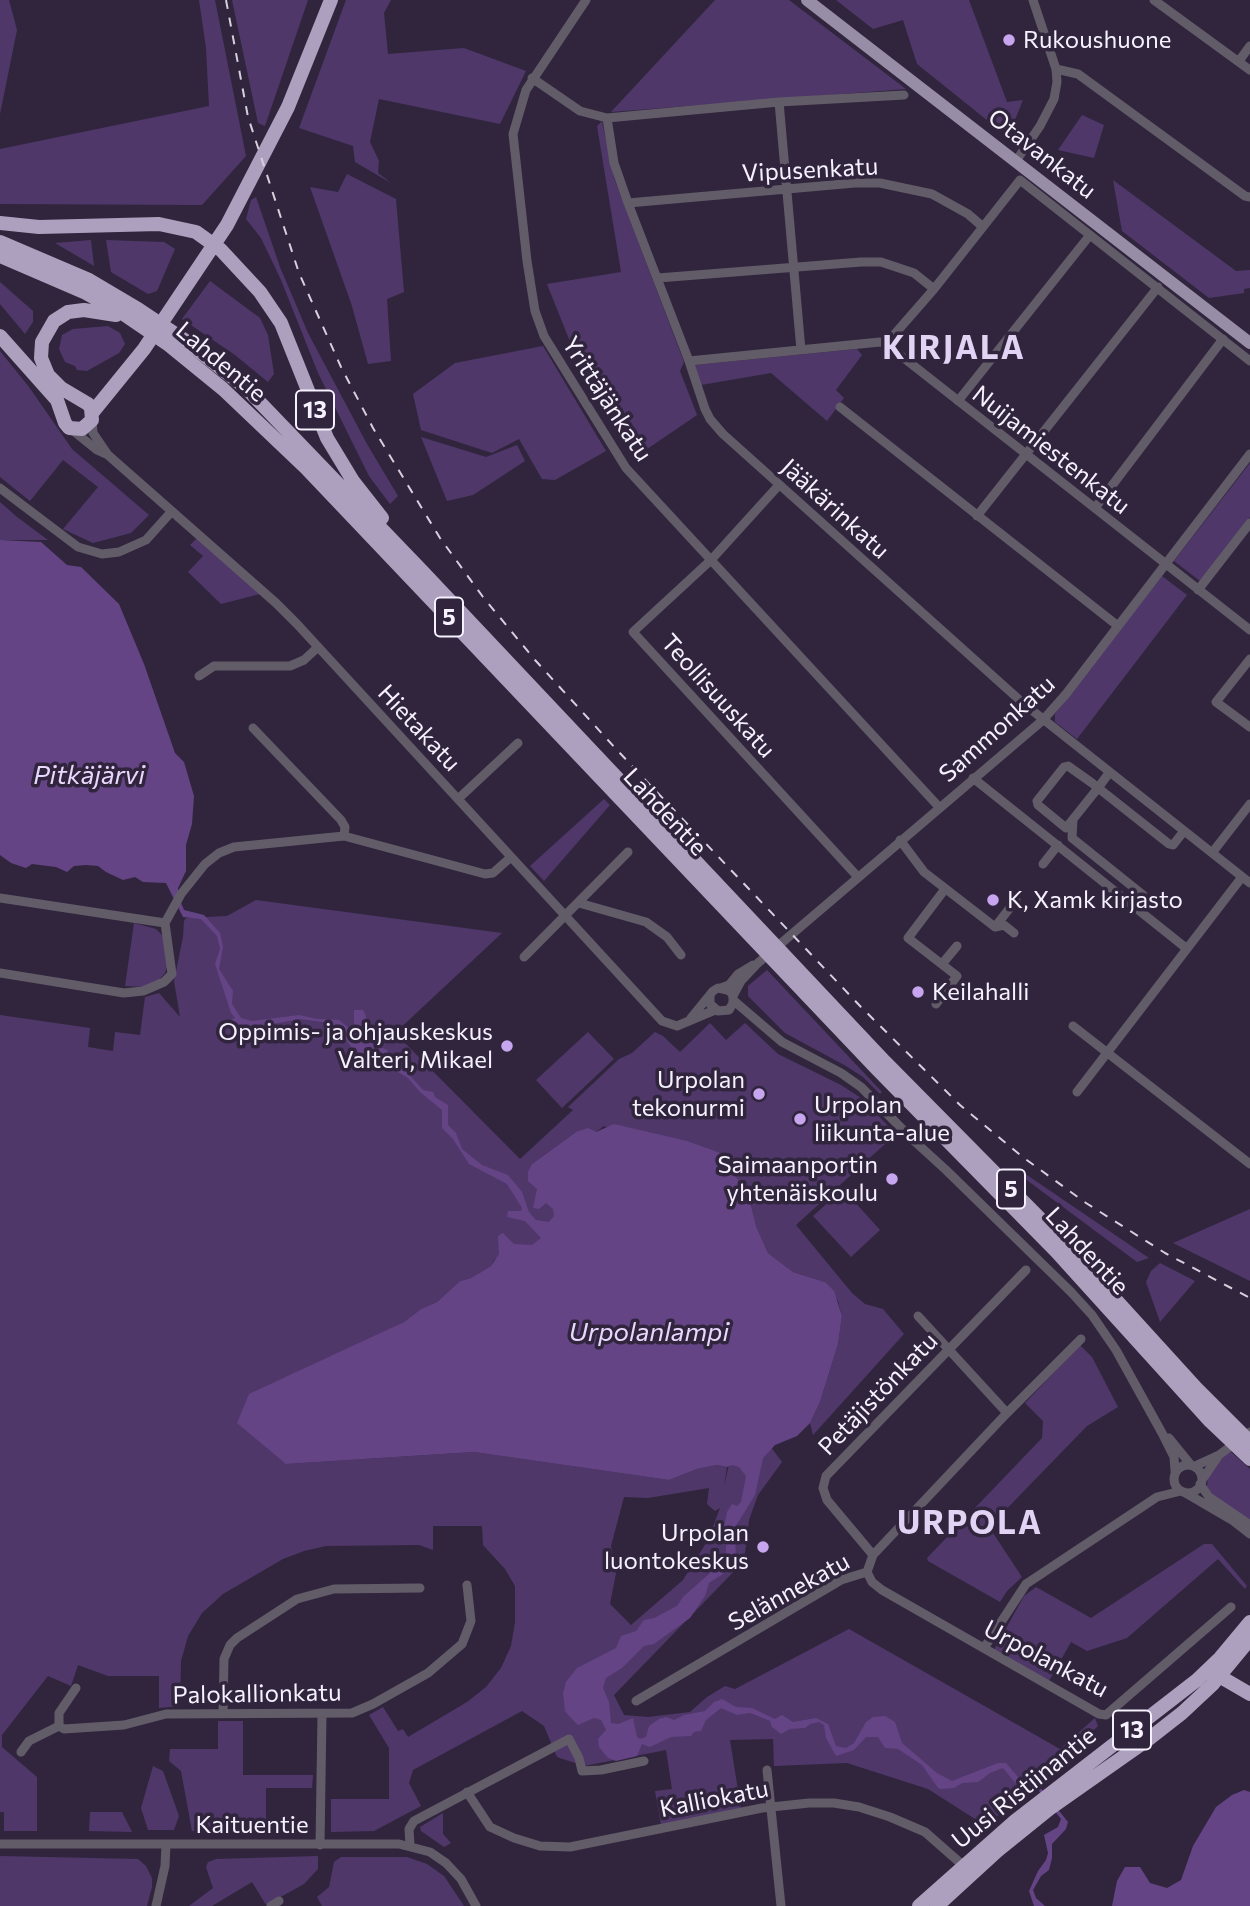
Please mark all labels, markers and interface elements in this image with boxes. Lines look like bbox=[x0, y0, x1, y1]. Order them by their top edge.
place label: Rukoushuone bbox=[1023, 26, 1171, 54]
marker: Rukoushuone bbox=[1001, 32, 1017, 48]
street label: Otavankatu bbox=[982, 103, 1102, 205]
street label: Vipusenkatu bbox=[741, 152, 879, 188]
street label: Lahdentie bbox=[170, 316, 272, 408]
district label: KIRJALA bbox=[883, 329, 1025, 367]
street label: Yrittäjänkatu bbox=[556, 331, 658, 467]
street label: Nuijamiestenkatu bbox=[967, 380, 1135, 520]
road number: 13 bbox=[296, 390, 334, 430]
street label: Jääkärinkatu bbox=[775, 453, 895, 565]
road number: 5 bbox=[435, 597, 463, 636]
street label: Teollisuuskatu bbox=[655, 628, 781, 764]
street label: Sammonkatu bbox=[933, 670, 1061, 788]
street label: Hietakatu bbox=[372, 679, 466, 777]
water label: Pitkäjärvi bbox=[33, 759, 145, 791]
street label: Lahdentie bbox=[617, 762, 713, 862]
place label: K, Xamk kirjasto bbox=[1007, 886, 1183, 914]
marker: K, Xamk kirjasto bbox=[985, 892, 1001, 908]
place label: Keilahalli bbox=[932, 978, 1029, 1006]
marker: Keilahalli bbox=[910, 984, 926, 1000]
place label: Oppimis- ja ohjauskeskus Valteri, Mikael bbox=[218, 1018, 493, 1074]
marker: Oppimis- ja ohjauskeskus Valteri, Mikael bbox=[499, 1038, 515, 1054]
place label: Urpolan tekonurmi bbox=[632, 1066, 745, 1122]
marker: Urpolan tekonurmi bbox=[751, 1086, 767, 1102]
place label: Urpolan liikunta-alue bbox=[814, 1091, 950, 1147]
marker: Urpolan liikunta-alue bbox=[792, 1111, 808, 1127]
place label: Saimaanportin yhtenäiskoulu bbox=[718, 1151, 878, 1207]
road number: 5 bbox=[997, 1170, 1025, 1208]
marker: Saimaanportin yhtenäiskoulu bbox=[884, 1171, 900, 1187]
street label: Lahdentie bbox=[1039, 1201, 1135, 1301]
water label: Urpolanlampi bbox=[569, 1316, 729, 1348]
street label: Petäjistönkatu bbox=[812, 1327, 944, 1461]
district label: URPOLA bbox=[898, 1504, 1042, 1542]
place label: Urpolan luontokeskus bbox=[604, 1519, 749, 1575]
marker: Urpolan luontokeskus bbox=[755, 1539, 771, 1555]
street label: Selännekatu bbox=[723, 1547, 855, 1637]
street label: Urpolankatu bbox=[979, 1614, 1113, 1704]
street label: Palokallionkatu bbox=[172, 1678, 342, 1710]
road number: 13 bbox=[1113, 1710, 1151, 1750]
street label: Uusi Ristiinantie bbox=[946, 1721, 1102, 1855]
street label: Kalliokatu bbox=[657, 1774, 771, 1824]
street label: Kaituentie bbox=[195, 1811, 309, 1839]

